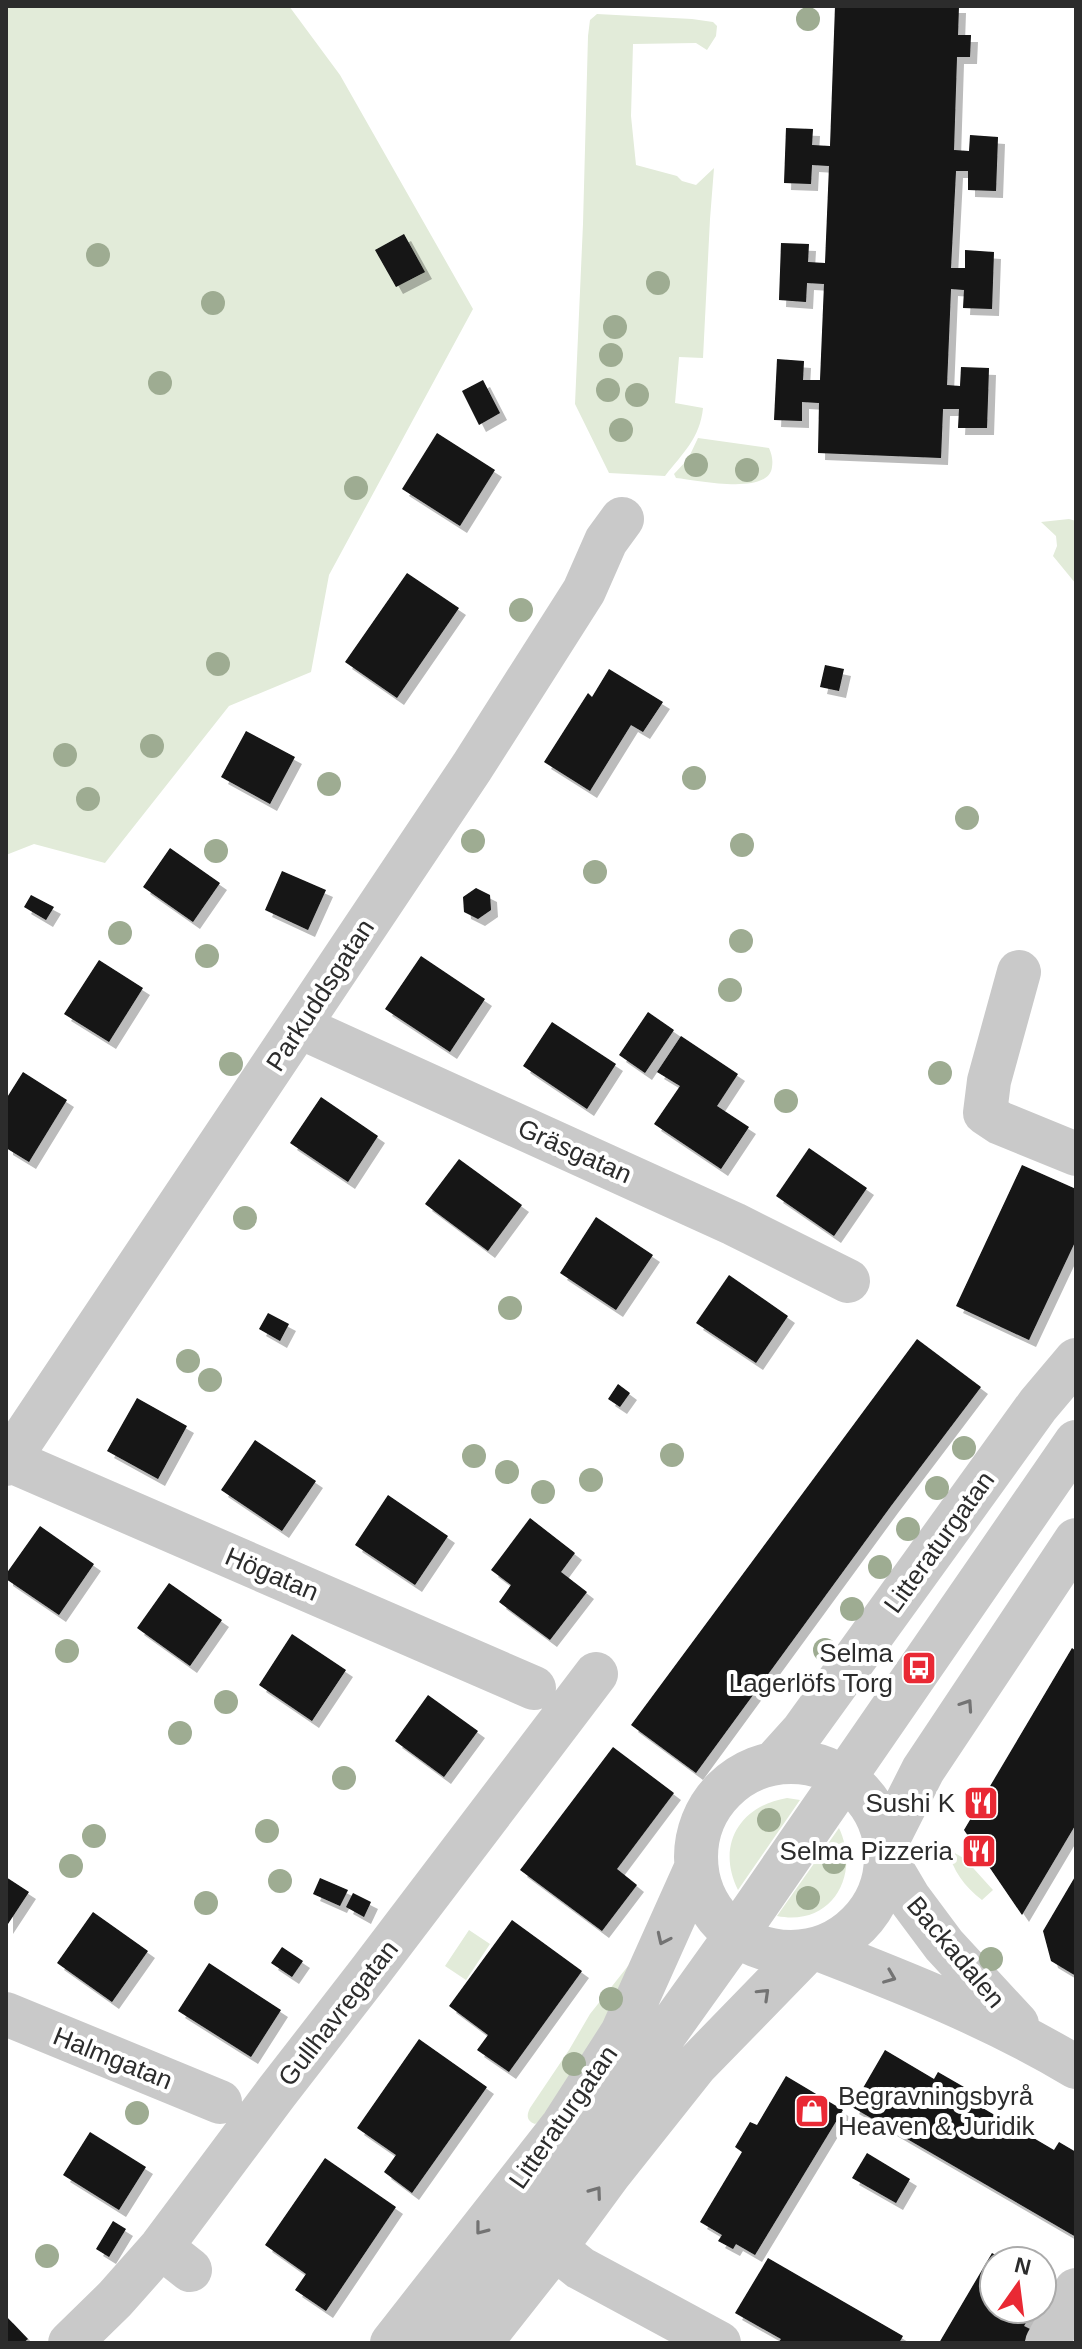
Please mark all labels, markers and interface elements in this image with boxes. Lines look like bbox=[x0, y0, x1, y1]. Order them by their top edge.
street label: Parkuddsgatan bbox=[260, 913, 380, 1077]
street label: Gräsgatan bbox=[513, 1113, 637, 1189]
street label: Litteraturgatan bbox=[878, 1465, 1000, 1619]
street label: Högatan bbox=[221, 1541, 323, 1607]
place label: Selma Lagerlöfs Torg bbox=[729, 1638, 894, 1698]
bus stop icon: Selma Lagerlöfs Torg bbox=[900, 1649, 938, 1687]
one-way arrow bbox=[957, 1699, 972, 1713]
restaurant icon: Sushi K bbox=[962, 1784, 1000, 1822]
place label: Sushi K bbox=[865, 1788, 956, 1818]
restaurant icon: Selma Pizzeria bbox=[960, 1832, 998, 1870]
place label: Selma Pizzeria bbox=[780, 1836, 954, 1866]
street label: Backadalen bbox=[901, 1890, 1011, 2014]
one-way arrow bbox=[657, 1931, 673, 1945]
street label: Gullhavregatan bbox=[272, 1934, 404, 2092]
one-way arrow bbox=[882, 1967, 896, 1984]
one-way arrow bbox=[755, 1989, 769, 2003]
street label: Halmgatan bbox=[49, 2021, 177, 2095]
street label: Litteraturgatan bbox=[503, 2040, 623, 2194]
place label: Begravningsbyrå Heaven & Juridik bbox=[838, 2081, 1036, 2141]
shop icon: Begravningsbyrå Heaven & Juridik bbox=[793, 2092, 831, 2130]
one-way arrow bbox=[586, 2187, 601, 2201]
one-way arrow bbox=[477, 2220, 491, 2235]
north arrow bbox=[978, 2245, 1058, 2325]
text: N bbox=[1012, 2252, 1033, 2280]

